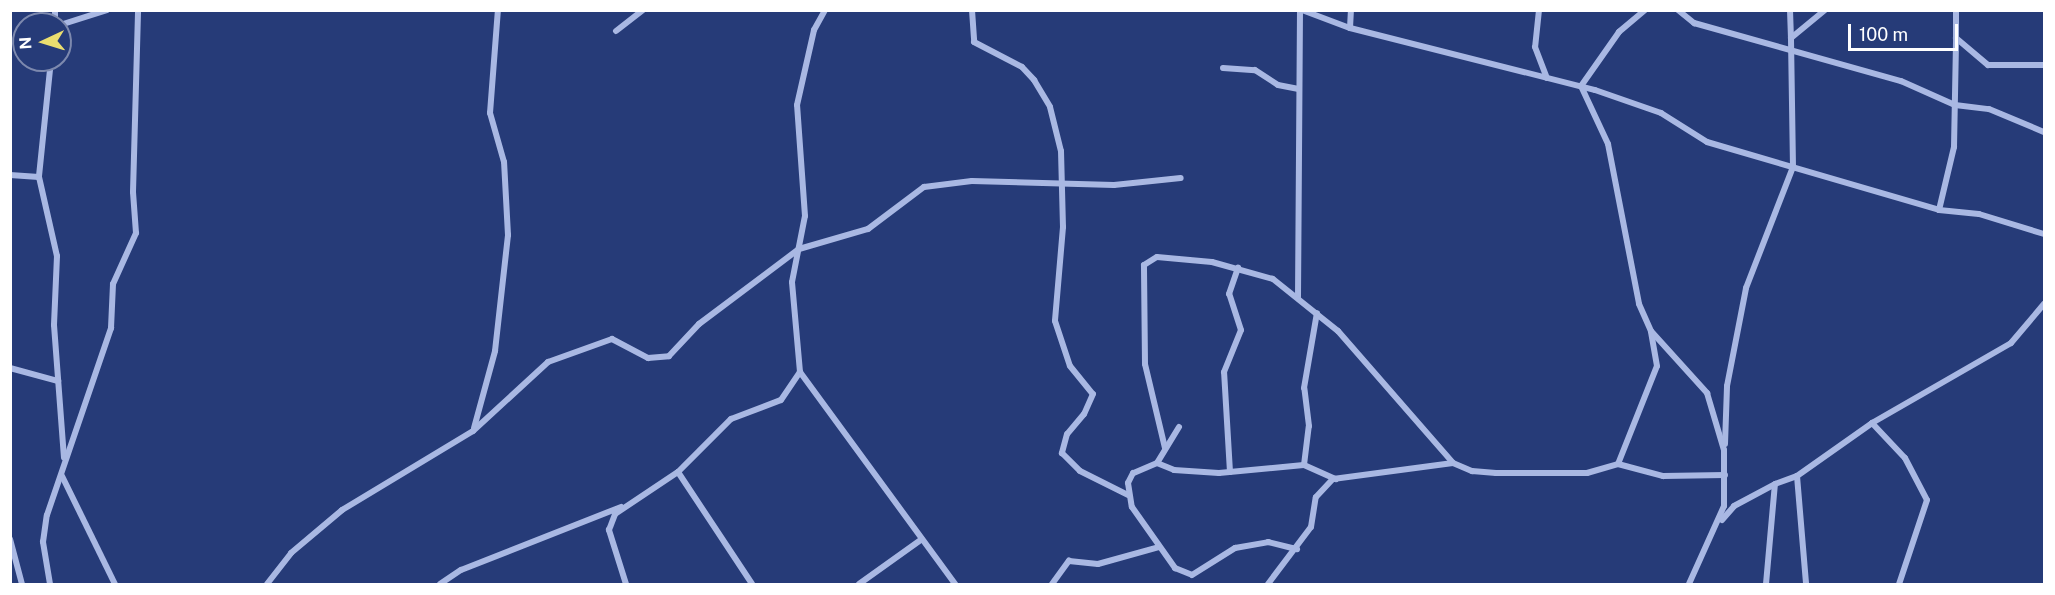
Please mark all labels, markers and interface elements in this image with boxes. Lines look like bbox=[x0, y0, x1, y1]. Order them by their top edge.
north arrow bbox=[12, 12, 72, 72]
scale bar bbox=[1851, 12, 1960, 50]
text: 100 m bbox=[1859, 24, 1908, 45]
text: N bbox=[16, 36, 35, 50]

